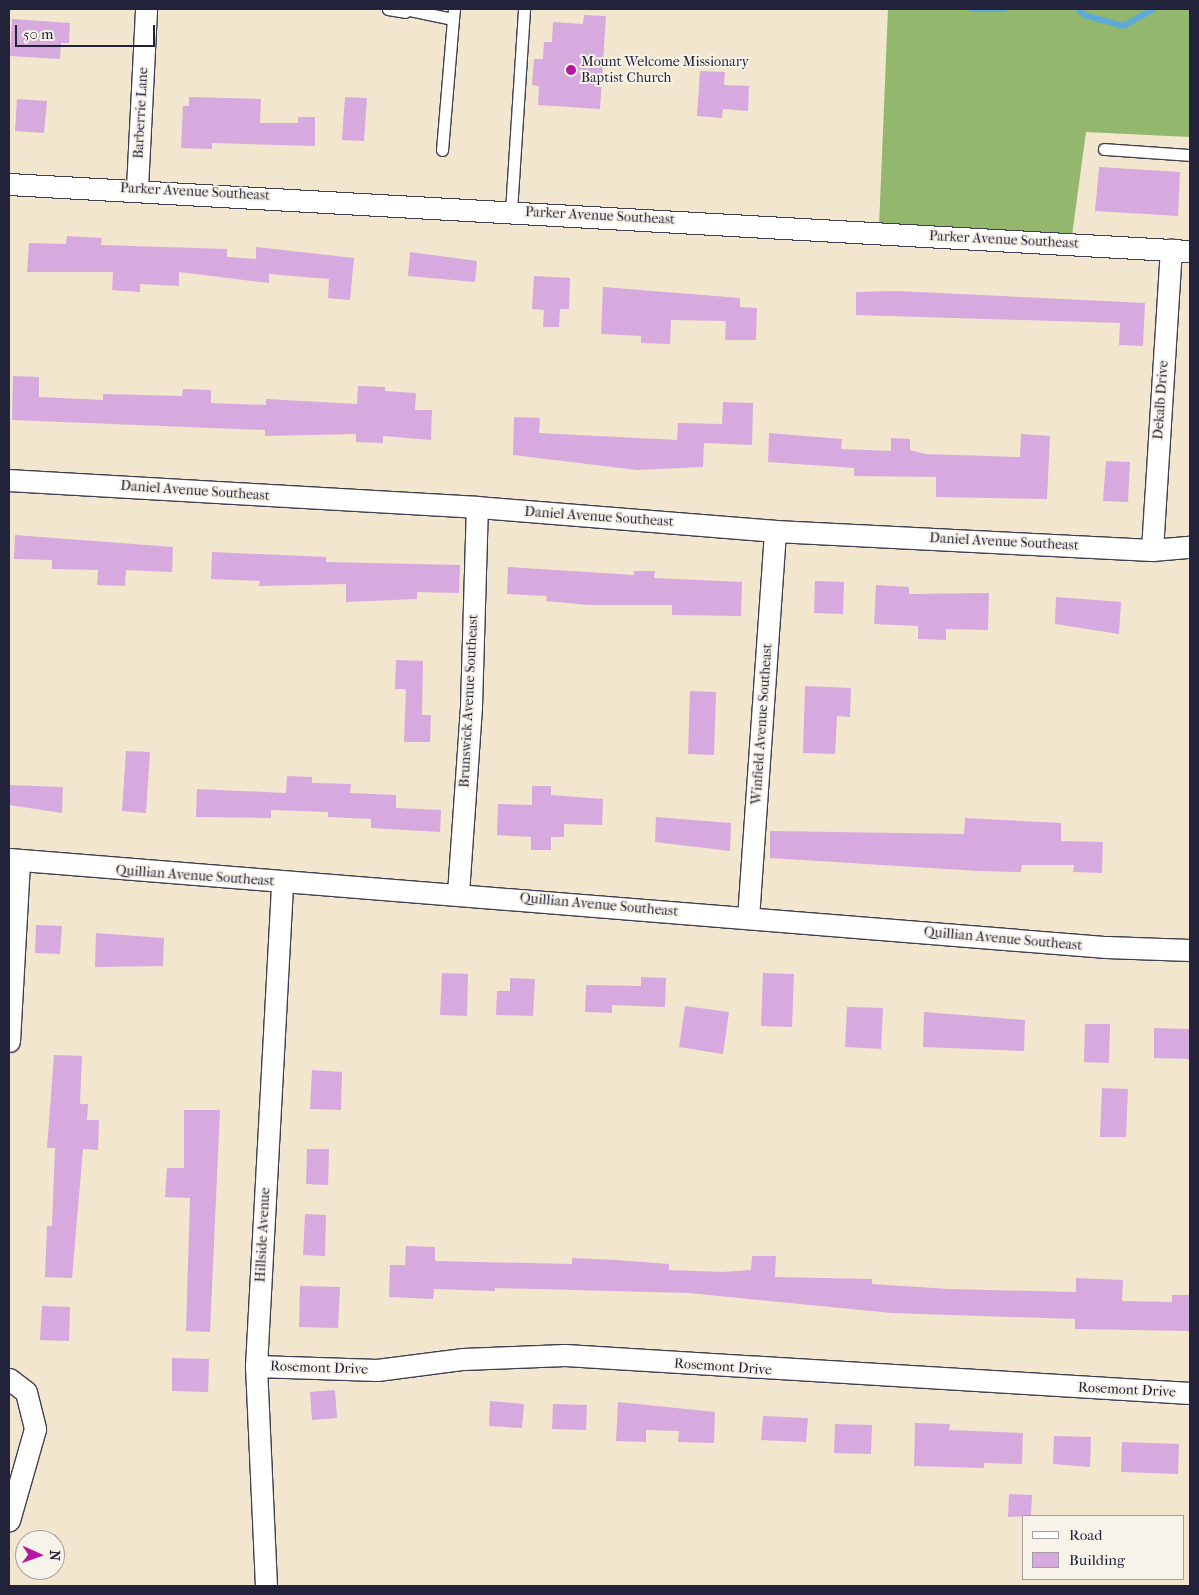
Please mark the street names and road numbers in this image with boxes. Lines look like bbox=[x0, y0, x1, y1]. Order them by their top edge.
street label: Barberrie Lane bbox=[130, 67, 152, 159]
street label: Parker Avenue Southeast bbox=[120, 180, 270, 204]
street label: Parker Avenue Southeast bbox=[525, 204, 675, 228]
street label: Parker Avenue Southeast bbox=[929, 228, 1079, 252]
street label: Dekalb Drive bbox=[1150, 360, 1172, 440]
street label: Daniel Avenue Southeast bbox=[120, 477, 270, 505]
street label: Daniel Avenue Southeast bbox=[524, 503, 674, 531]
street label: Daniel Avenue Southeast bbox=[929, 530, 1079, 554]
street label: Brunswick Avenue Southeast bbox=[456, 614, 482, 788]
street label: Winfield Avenue Southeast bbox=[748, 643, 776, 805]
street label: Quillian Avenue Southeast bbox=[115, 862, 275, 890]
street label: Quillian Avenue Southeast bbox=[519, 890, 679, 920]
street label: Quillian Avenue Southeast bbox=[923, 924, 1083, 954]
street label: Hillside Avenue bbox=[252, 1187, 274, 1283]
street label: Rosemont Drive bbox=[674, 1355, 772, 1379]
street label: Rosemont Drive bbox=[270, 1358, 368, 1378]
street label: Rosemont Drive bbox=[1078, 1379, 1176, 1401]

